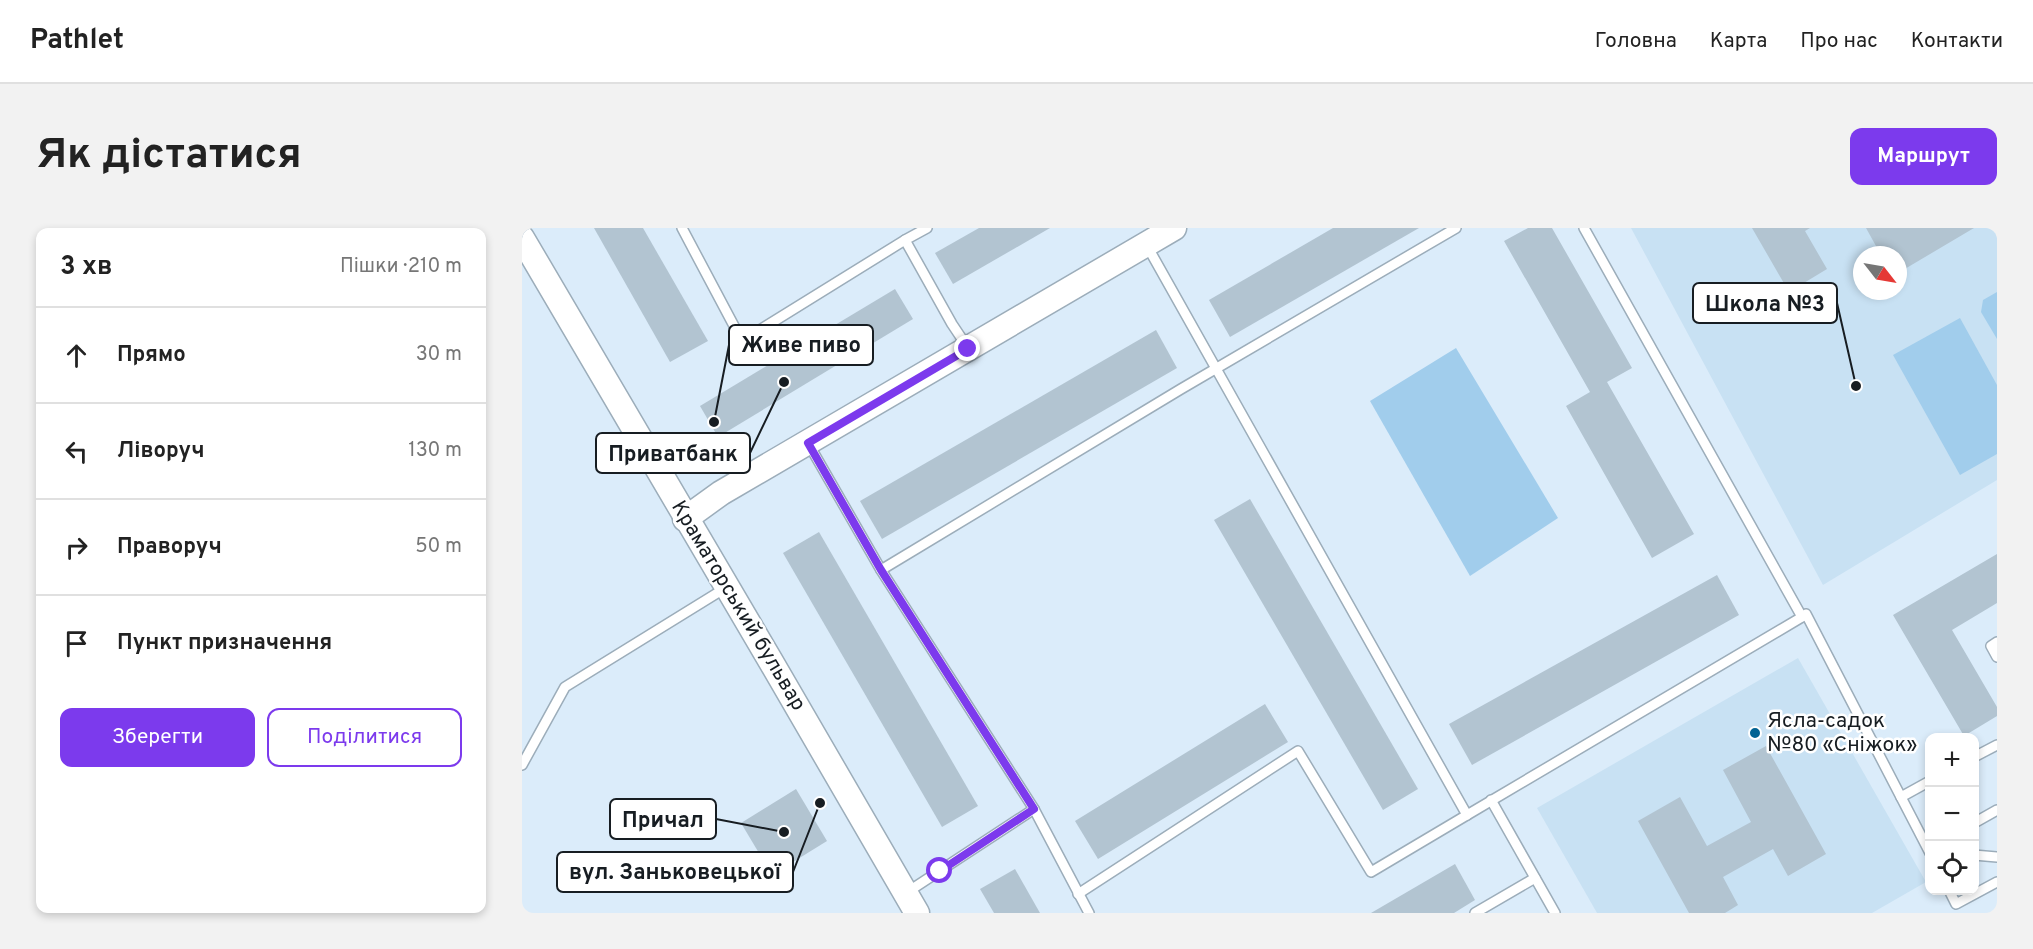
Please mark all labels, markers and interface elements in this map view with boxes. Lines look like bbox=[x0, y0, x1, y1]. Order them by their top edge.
text: Pathlet bbox=[30, 23, 124, 59]
text: Головна bbox=[1595, 28, 1677, 55]
text: Карта bbox=[1710, 28, 1767, 55]
text: Про нас bbox=[1800, 28, 1878, 55]
text: Контакти bbox=[1911, 28, 2003, 55]
button: Маршрут bbox=[1850, 128, 1997, 185]
text: Як дістатися bbox=[36, 130, 302, 183]
north arrow bbox=[1853, 246, 1907, 300]
text: 3 хв bbox=[60, 251, 113, 284]
text: Пішки · 210 m bbox=[340, 254, 462, 280]
callout: Школа №3 bbox=[1693, 283, 1837, 323]
text: Школа №3 bbox=[1705, 292, 1825, 319]
callout: Живе пиво bbox=[729, 325, 873, 365]
text: Живе пиво bbox=[741, 333, 861, 360]
route end bbox=[954, 335, 980, 361]
icon: ahead bbox=[60, 339, 93, 372]
text: Прямо bbox=[117, 342, 186, 369]
text: 30 m bbox=[416, 342, 462, 368]
callout: Приватбанк bbox=[596, 433, 750, 473]
icon: left bbox=[60, 435, 93, 468]
text: Ліворуч bbox=[117, 438, 205, 465]
text: 130 m bbox=[408, 438, 462, 464]
text: Приватбанк bbox=[608, 442, 738, 469]
street label: Краматорський бульвар bbox=[664, 496, 812, 716]
icon: right bbox=[60, 531, 93, 564]
text: Праворуч bbox=[117, 534, 222, 561]
text: 50 m bbox=[415, 534, 462, 560]
icon: arrive bbox=[60, 627, 93, 660]
text: Пункт призначення bbox=[117, 630, 332, 657]
button: Зберегти bbox=[60, 708, 255, 767]
button: Поділитися bbox=[267, 708, 462, 767]
place label: Ясла-садок №80 «Сніжок» bbox=[1767, 708, 1917, 759]
marker: Ясла-садок №80 «Сніжок» bbox=[1748, 726, 1762, 740]
map controls bbox=[1925, 733, 1979, 895]
button: + bbox=[1925, 733, 1979, 787]
button: − bbox=[1925, 787, 1979, 841]
callout: Причал bbox=[610, 799, 716, 839]
text: Причал bbox=[622, 808, 704, 835]
button: locate bbox=[1925, 841, 1979, 895]
callout: вул. Заньковецької bbox=[557, 852, 793, 892]
route start bbox=[926, 857, 952, 883]
text: вул. Заньковецької bbox=[569, 860, 782, 887]

